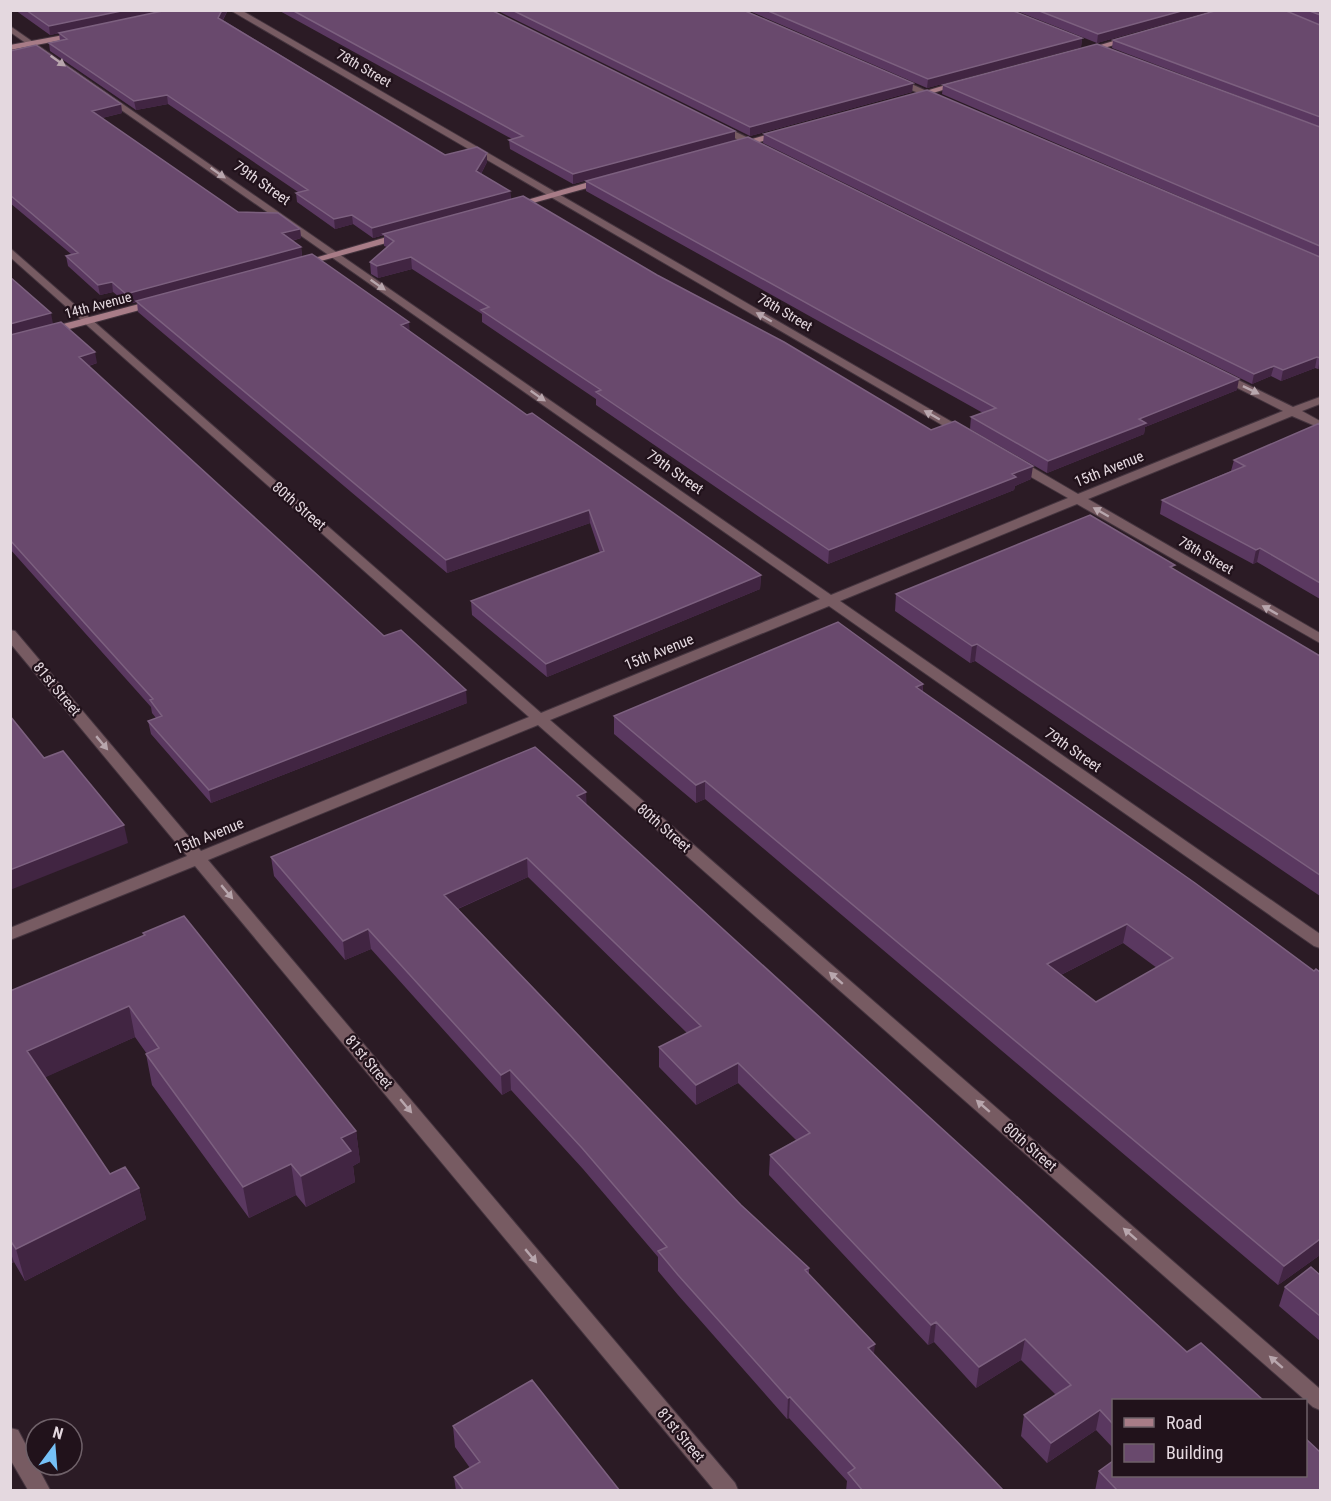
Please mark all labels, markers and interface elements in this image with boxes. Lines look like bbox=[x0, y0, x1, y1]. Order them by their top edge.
street label: 78th Street bbox=[334, 46, 394, 90]
one-way arrow bbox=[50, 55, 66, 67]
street label: 79th Street bbox=[230, 157, 294, 209]
one-way arrow bbox=[210, 167, 226, 179]
one-way arrow bbox=[370, 279, 386, 290]
street label: 14th Avenue bbox=[63, 288, 133, 322]
street label: 78th Street bbox=[755, 290, 815, 334]
one-way arrow bbox=[755, 312, 772, 322]
one-way arrow bbox=[1242, 386, 1259, 395]
one-way arrow bbox=[529, 390, 545, 402]
one-way arrow bbox=[924, 410, 941, 420]
street label: 79th Street bbox=[643, 446, 707, 498]
street label: 15th Avenue bbox=[1072, 447, 1146, 491]
street label: 80th Street bbox=[269, 478, 329, 534]
one-way arrow bbox=[1093, 507, 1109, 518]
street label: 78th Street bbox=[1176, 533, 1236, 577]
one-way arrow bbox=[1261, 605, 1278, 615]
street label: 15th Avenue bbox=[622, 630, 696, 674]
street label: 81st Street bbox=[29, 658, 85, 720]
street label: 79th Street bbox=[1041, 724, 1105, 776]
one-way arrow bbox=[95, 735, 108, 750]
street label: 80th Street bbox=[634, 800, 694, 856]
street label: 15th Avenue bbox=[172, 814, 246, 858]
one-way arrow bbox=[220, 884, 233, 899]
one-way arrow bbox=[828, 971, 844, 984]
street label: 81st Street bbox=[341, 1031, 397, 1093]
one-way arrow bbox=[399, 1098, 412, 1113]
one-way arrow bbox=[976, 1100, 991, 1113]
street label: 80th Street bbox=[1000, 1119, 1060, 1175]
one-way arrow bbox=[1122, 1227, 1137, 1241]
one-way arrow bbox=[524, 1248, 537, 1263]
one-way arrow bbox=[1269, 1355, 1284, 1369]
legend bbox=[1112, 1399, 1307, 1477]
street label: 81st Street bbox=[653, 1404, 709, 1466]
text: Road bbox=[1166, 1412, 1202, 1433]
north arrow bbox=[24, 1417, 84, 1477]
text: N bbox=[51, 1423, 65, 1444]
text: Building bbox=[1166, 1442, 1223, 1463]

